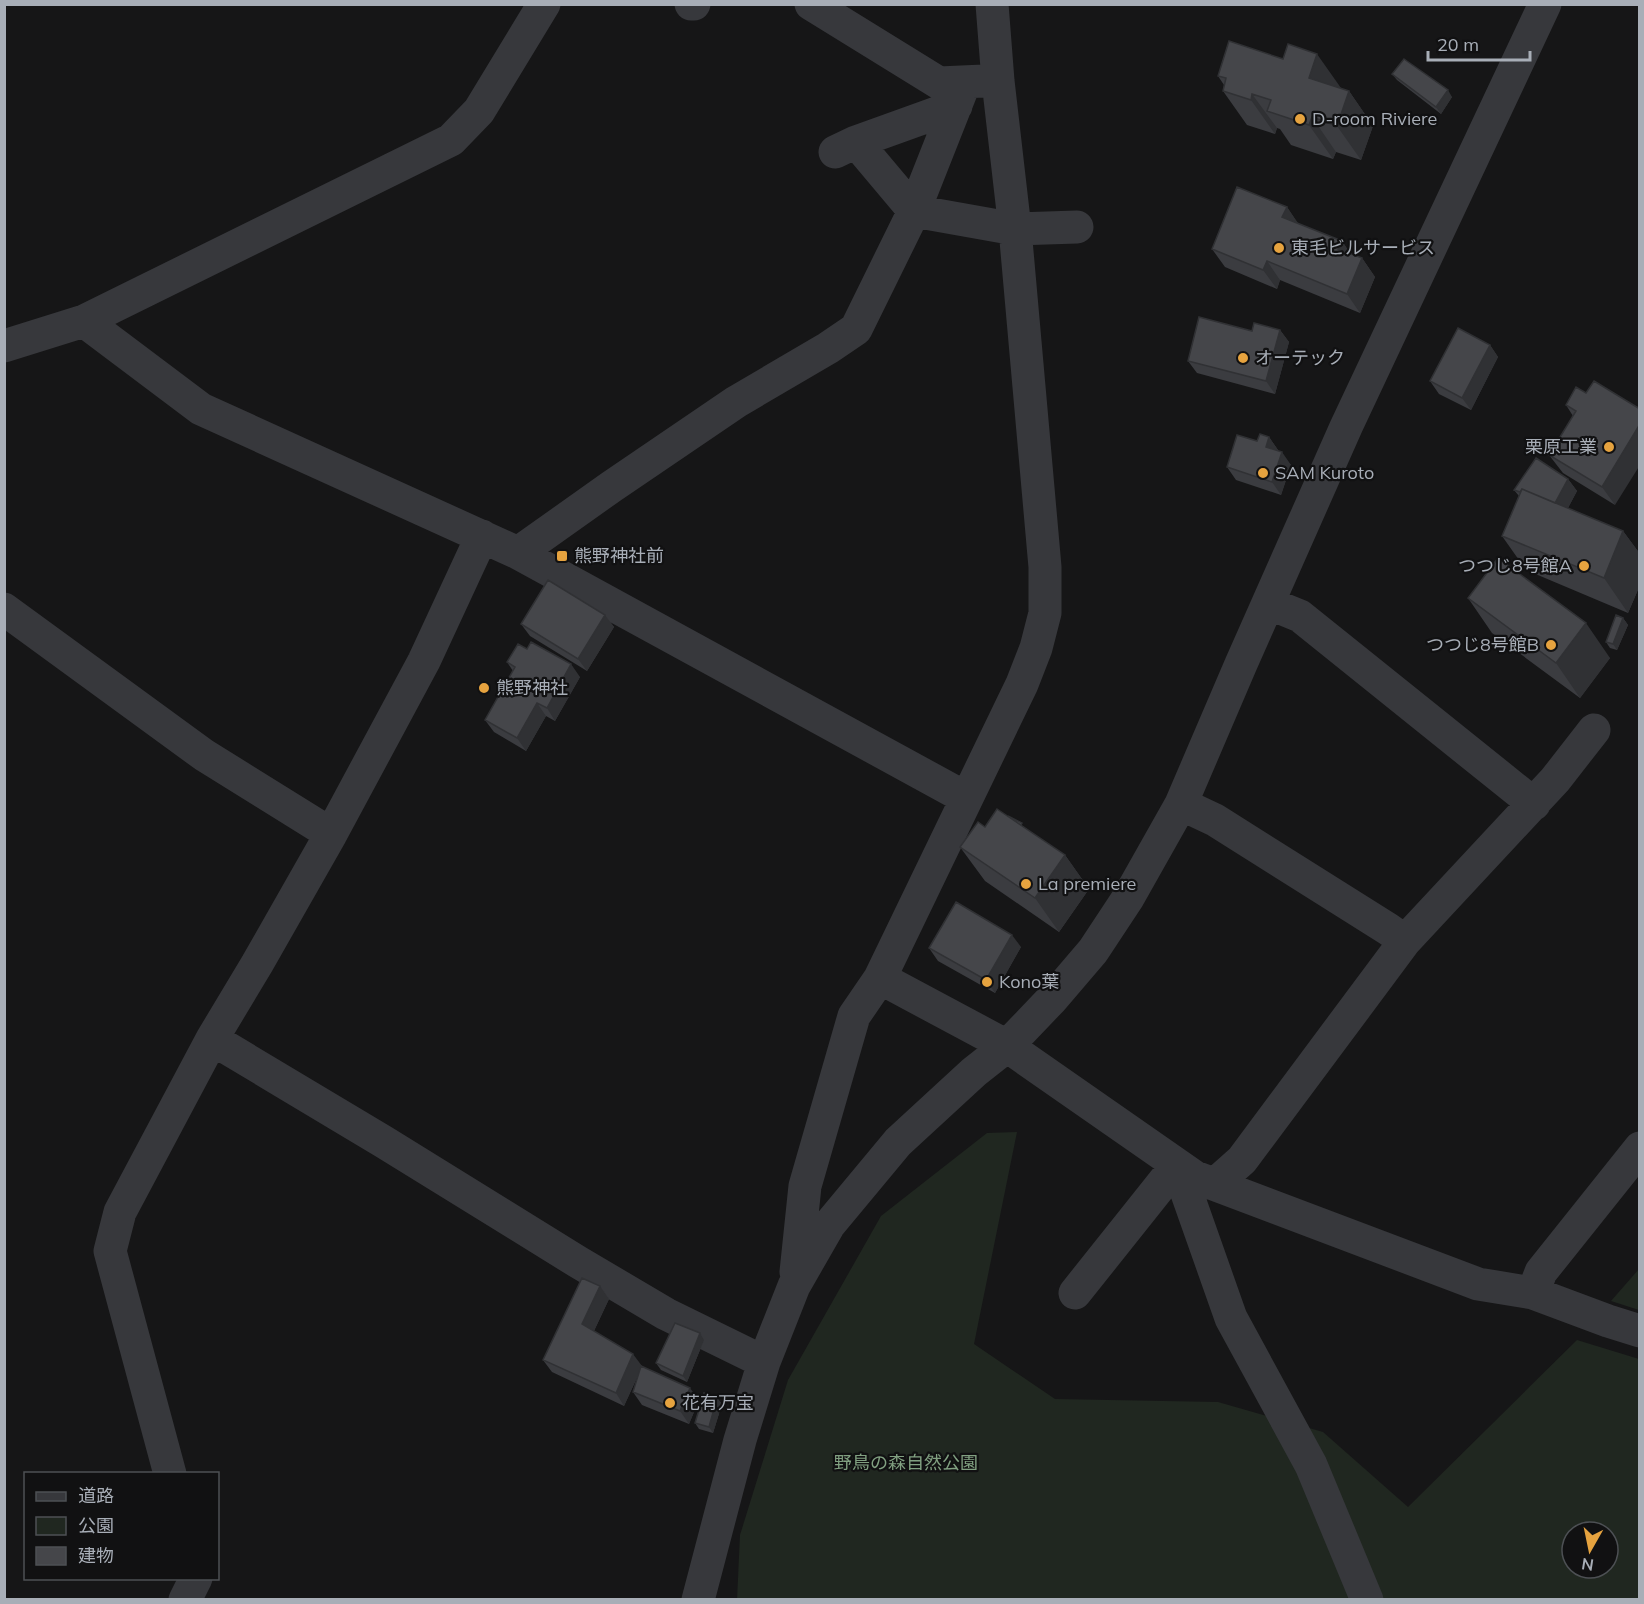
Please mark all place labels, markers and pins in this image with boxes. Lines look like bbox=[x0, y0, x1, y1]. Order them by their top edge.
place label: D-room Riviere bbox=[1312, 107, 1437, 130]
marker: D-room Riviere bbox=[1293, 112, 1307, 126]
place label: 東毛ビルサービス bbox=[1291, 236, 1435, 259]
marker: 東毛ビルサービス bbox=[1272, 241, 1286, 255]
place label: オーテック bbox=[1255, 346, 1345, 369]
marker: オーテック bbox=[1236, 351, 1250, 365]
place label: 栗原工業 bbox=[1525, 435, 1597, 458]
marker: 栗原工業 bbox=[1602, 440, 1616, 454]
place label: SAM Kuroto bbox=[1275, 461, 1374, 484]
marker: SAM Kuroto bbox=[1256, 466, 1270, 480]
place label: 熊野神社前 bbox=[574, 544, 664, 567]
marker: 熊野神社前 bbox=[555, 549, 569, 563]
place label: つつじ8号館A bbox=[1458, 554, 1572, 577]
marker: つつじ8号館A bbox=[1577, 559, 1591, 573]
place label: つつじ8号館B bbox=[1426, 633, 1539, 656]
marker: つつじ8号館B bbox=[1544, 638, 1558, 652]
place label: 熊野神社 bbox=[496, 676, 568, 699]
marker: 熊野神社 bbox=[477, 681, 491, 695]
place label: La premiere bbox=[1038, 872, 1136, 895]
marker: La premiere bbox=[1019, 877, 1033, 891]
place label: Kono葉 bbox=[999, 970, 1059, 993]
marker: Kono葉 bbox=[980, 975, 994, 989]
place label: 花有万宝 bbox=[682, 1391, 754, 1414]
marker: 花有万宝 bbox=[663, 1396, 677, 1410]

